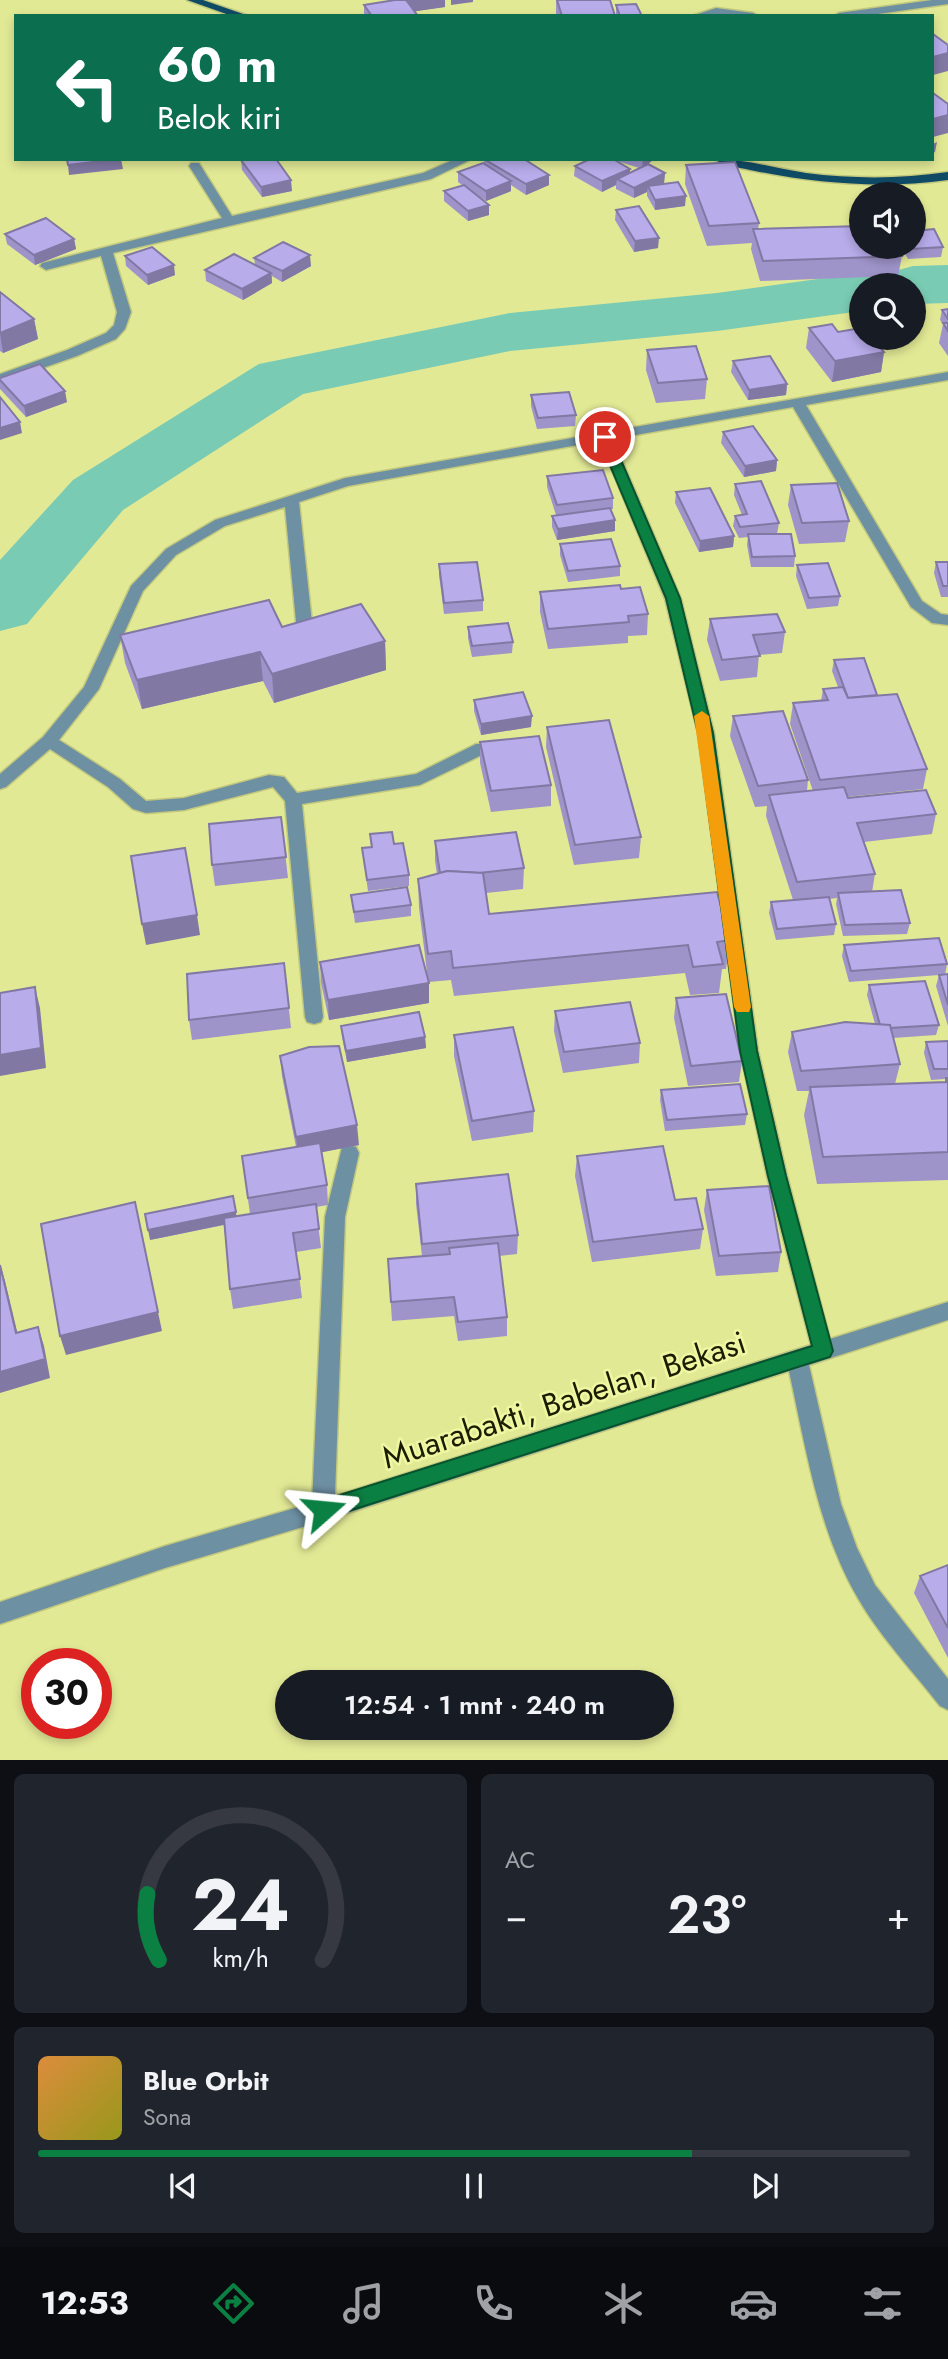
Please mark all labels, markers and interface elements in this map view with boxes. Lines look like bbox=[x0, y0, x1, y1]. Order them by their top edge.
text: 60 m bbox=[157, 30, 277, 100]
icon: left bbox=[42, 42, 133, 133]
text: Belok kiri bbox=[157, 95, 282, 141]
map controls bbox=[849, 182, 926, 350]
button: sound bbox=[849, 182, 926, 259]
button: search bbox=[849, 273, 926, 350]
pin bbox=[575, 407, 635, 467]
icon: arrive bbox=[586, 418, 624, 456]
street label: Muarabakti, Babelan, Bekasi bbox=[376, 1319, 752, 1481]
position arrow bbox=[287, 1473, 361, 1547]
speed limit sign: 30 bbox=[21, 1648, 112, 1739]
text: 12:54 · 1 mnt · 240 m bbox=[344, 1686, 605, 1724]
text: AC bbox=[505, 1843, 535, 1877]
text: 24 bbox=[191, 1852, 290, 1957]
text: 23° bbox=[668, 1877, 746, 1953]
text: − bbox=[505, 1888, 527, 1943]
text: + bbox=[887, 1888, 910, 1943]
text: km/h bbox=[212, 1939, 269, 1975]
text: Blue Orbit bbox=[143, 2062, 268, 2100]
text: Sona bbox=[143, 2100, 191, 2134]
icon: previous bbox=[164, 2167, 202, 2205]
icon: pause bbox=[455, 2167, 493, 2205]
icon: next bbox=[746, 2167, 784, 2205]
icon: directions bbox=[209, 2279, 258, 2328]
icon: music bbox=[339, 2279, 388, 2328]
icon: phone bbox=[469, 2279, 518, 2328]
icon: climate bbox=[599, 2279, 648, 2328]
icon: car bbox=[729, 2279, 778, 2328]
icon: filters bbox=[858, 2279, 907, 2328]
text: 12:53 bbox=[40, 2280, 129, 2326]

